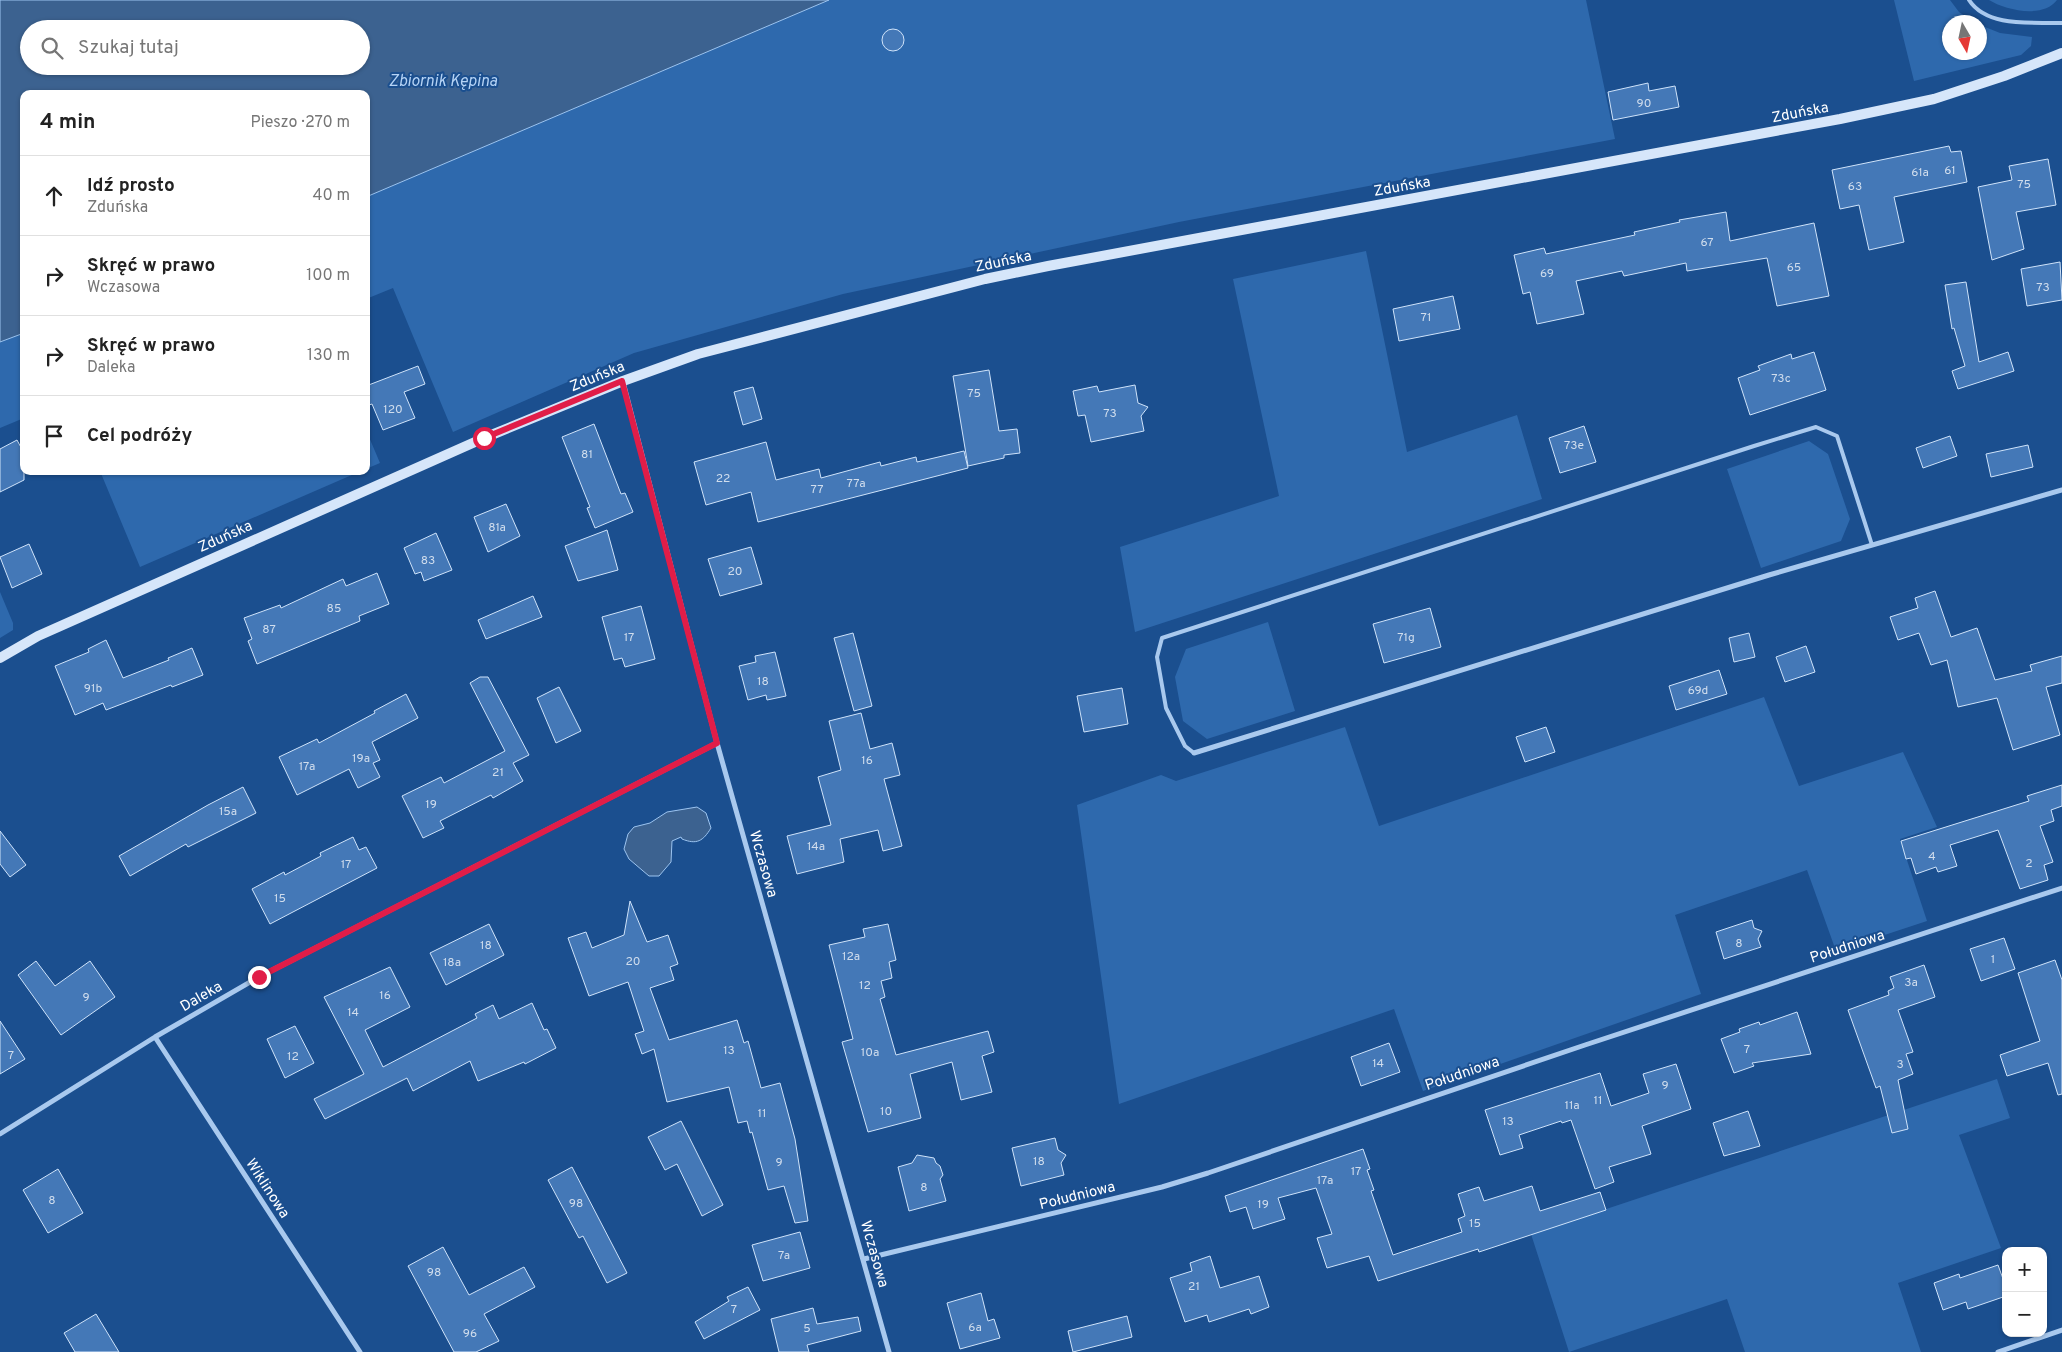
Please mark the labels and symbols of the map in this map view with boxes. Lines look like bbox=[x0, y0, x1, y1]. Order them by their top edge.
north arrow bbox=[1942, 15, 1987, 60]
water label: Zbiornik Kępina bbox=[389, 72, 498, 92]
house number: 90 bbox=[1637, 96, 1651, 112]
street label: Zduńska bbox=[1770, 99, 1830, 128]
house number: 61 bbox=[1944, 163, 1956, 179]
house number: 61a bbox=[1911, 165, 1929, 181]
street label: Zduńska bbox=[1372, 173, 1432, 202]
house number: 75 bbox=[2017, 177, 2031, 193]
house number: 63 bbox=[1848, 179, 1862, 195]
house number: 67 bbox=[1700, 235, 1714, 251]
street label: Zduńska bbox=[973, 247, 1033, 278]
house number: 65 bbox=[1787, 260, 1801, 276]
house number: 69 bbox=[1540, 266, 1554, 282]
house number: 73 bbox=[2036, 280, 2050, 296]
house number: 71 bbox=[1421, 310, 1431, 326]
street label: Zduńska bbox=[567, 358, 628, 397]
house number: 73c bbox=[1771, 371, 1791, 387]
house number: 75 bbox=[967, 386, 981, 402]
house number: 120 bbox=[383, 402, 403, 418]
house number: 73 bbox=[1103, 406, 1117, 422]
route start bbox=[473, 427, 496, 450]
house number: 73e bbox=[1564, 438, 1584, 454]
house number: 81 bbox=[581, 447, 593, 463]
house number: 22 bbox=[716, 471, 730, 487]
house number: 77a bbox=[847, 476, 865, 492]
house number: 77 bbox=[811, 482, 823, 498]
street label: Zduńska bbox=[196, 517, 256, 558]
house number: 81a bbox=[488, 520, 506, 536]
house number: 83 bbox=[421, 553, 435, 569]
house number: 20 bbox=[727, 564, 743, 580]
house number: 85 bbox=[327, 601, 341, 617]
house number: 87 bbox=[262, 622, 276, 638]
house number: 17 bbox=[624, 630, 634, 646]
house number: 71g bbox=[1397, 630, 1415, 646]
house number: 18 bbox=[757, 674, 769, 690]
house number: 91b bbox=[84, 681, 102, 697]
house number: 69d bbox=[1688, 683, 1708, 699]
house number: 19a bbox=[352, 751, 370, 767]
house number: 16 bbox=[861, 753, 873, 769]
house number: 17a bbox=[299, 759, 315, 775]
house number: 21 bbox=[492, 765, 504, 781]
house number: 19 bbox=[425, 797, 437, 813]
house number: 15a bbox=[219, 804, 237, 820]
street label: Wczasowa bbox=[744, 829, 781, 900]
house number: 14a bbox=[807, 839, 825, 855]
house number: 4 bbox=[1928, 849, 1936, 865]
house number: 2 bbox=[2025, 856, 2033, 872]
house number: 17 bbox=[341, 857, 351, 873]
house number: 15 bbox=[274, 891, 286, 907]
street label: Południowa bbox=[1808, 926, 1887, 968]
house number: 8 bbox=[1735, 936, 1743, 952]
house number: 18 bbox=[480, 938, 492, 954]
house number: 12a bbox=[842, 949, 860, 965]
house number: 1 bbox=[1991, 952, 1995, 968]
house number: 20 bbox=[625, 954, 641, 970]
house number: 18a bbox=[443, 955, 461, 971]
route end bbox=[248, 966, 271, 989]
house number: 3a bbox=[1904, 975, 1918, 991]
street label: Daleka bbox=[177, 978, 226, 1017]
house number: 12 bbox=[859, 978, 871, 994]
house number: 16 bbox=[379, 988, 391, 1004]
house number: 9 bbox=[82, 990, 90, 1006]
house number: 14 bbox=[347, 1005, 359, 1021]
house number: 7 bbox=[1744, 1042, 1750, 1058]
house number: 13 bbox=[723, 1043, 735, 1059]
house number: 10a bbox=[861, 1045, 879, 1061]
house number: 7 bbox=[8, 1048, 14, 1064]
house number: 12 bbox=[287, 1049, 299, 1065]
street label: Południowa bbox=[1423, 1053, 1502, 1096]
house number: 14 bbox=[1372, 1056, 1384, 1072]
house number: 3 bbox=[1896, 1057, 1904, 1073]
house number: 9 bbox=[1661, 1078, 1669, 1094]
house number: 11 bbox=[1594, 1093, 1602, 1109]
house number: 11a bbox=[1565, 1098, 1579, 1114]
house number: 10 bbox=[880, 1104, 892, 1120]
house number: 11 bbox=[758, 1106, 766, 1122]
house number: 13 bbox=[1502, 1114, 1514, 1130]
house number: 18 bbox=[1033, 1154, 1045, 1170]
street label: Wiklinowa bbox=[240, 1155, 293, 1222]
house number: 9 bbox=[775, 1155, 783, 1171]
house number: 17 bbox=[1351, 1164, 1361, 1180]
house number: 17a bbox=[1317, 1173, 1333, 1189]
street label: Południowa bbox=[1037, 1178, 1117, 1215]
house number: 8 bbox=[920, 1180, 928, 1196]
house number: 8 bbox=[48, 1193, 56, 1209]
house number: 98 bbox=[569, 1196, 583, 1212]
house number: 19 bbox=[1257, 1197, 1269, 1213]
house number: 15 bbox=[1469, 1216, 1481, 1232]
street label: Wczasowa bbox=[855, 1219, 892, 1290]
house number: 7a bbox=[778, 1248, 790, 1264]
house number: 98 bbox=[427, 1265, 441, 1281]
house number: 21 bbox=[1188, 1279, 1200, 1295]
house number: 7 bbox=[731, 1302, 737, 1318]
house number: 6a bbox=[968, 1320, 982, 1336]
house number: 5 bbox=[803, 1321, 811, 1337]
house number: 96 bbox=[463, 1326, 477, 1342]

